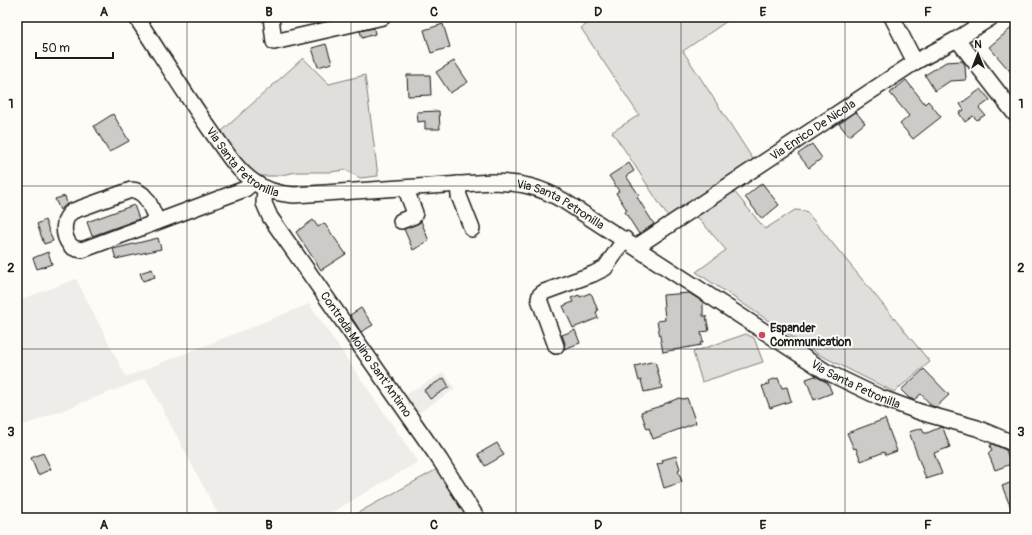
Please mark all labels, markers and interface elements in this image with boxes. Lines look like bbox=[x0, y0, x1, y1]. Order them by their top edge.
text: A bbox=[100, 4, 109, 20]
text: B bbox=[265, 4, 273, 20]
text: C bbox=[430, 4, 438, 20]
text: D bbox=[594, 4, 602, 20]
text: E bbox=[760, 4, 767, 20]
text: F bbox=[924, 4, 932, 20]
scale bar bbox=[36, 34, 113, 60]
north arrow bbox=[958, 34, 998, 74]
text: N bbox=[974, 38, 982, 51]
text: 50 m bbox=[42, 41, 70, 56]
text: 1 bbox=[8, 96, 14, 112]
street label: Via Enrico De Nicola bbox=[767, 96, 859, 164]
text: 1 bbox=[1018, 96, 1024, 112]
street label: Via Santa Petronilla bbox=[203, 124, 281, 200]
street label: Via Santa Petronilla bbox=[516, 176, 608, 233]
text: 2 bbox=[7, 260, 15, 276]
text: 2 bbox=[1017, 260, 1025, 276]
street label: Contrada Molino Sant'Antimo bbox=[317, 289, 416, 421]
place label: Espander Communication bbox=[770, 321, 851, 350]
marker: Espander Communication bbox=[757, 330, 767, 340]
street label: Via Santa Petronilla bbox=[808, 356, 903, 412]
text: 3 bbox=[7, 424, 15, 440]
text: 3 bbox=[1017, 424, 1025, 440]
text: A bbox=[100, 517, 109, 533]
text: B bbox=[265, 517, 273, 533]
text: C bbox=[430, 517, 438, 533]
text: D bbox=[594, 517, 602, 533]
text: E bbox=[760, 517, 767, 533]
text: F bbox=[924, 517, 932, 533]

